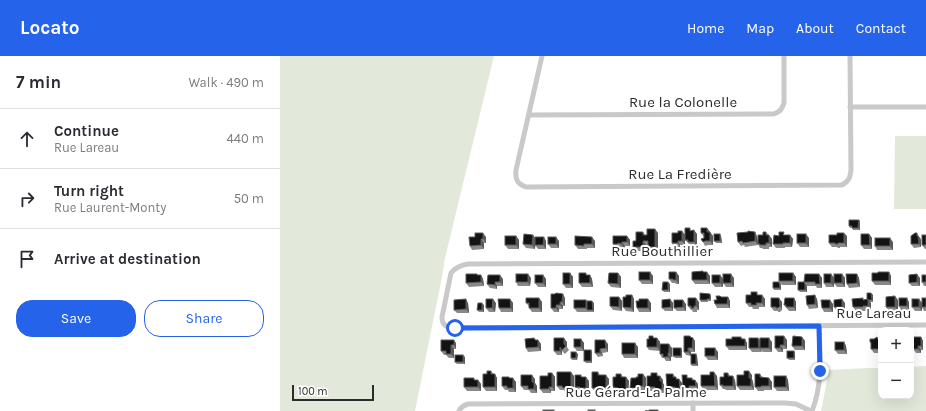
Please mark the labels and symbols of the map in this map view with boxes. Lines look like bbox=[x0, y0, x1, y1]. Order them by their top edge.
street label: Rue la Colonelle bbox=[629, 93, 737, 111]
street label: Rue La Fredière bbox=[628, 165, 732, 183]
street label: Rue Bouthillier bbox=[611, 242, 713, 260]
street label: Rue Lareau bbox=[836, 304, 912, 322]
route start bbox=[446, 319, 464, 337]
route end bbox=[811, 362, 829, 380]
scale bar bbox=[292, 383, 374, 402]
street label: Rue Gérard-La Palme bbox=[565, 383, 707, 401]

